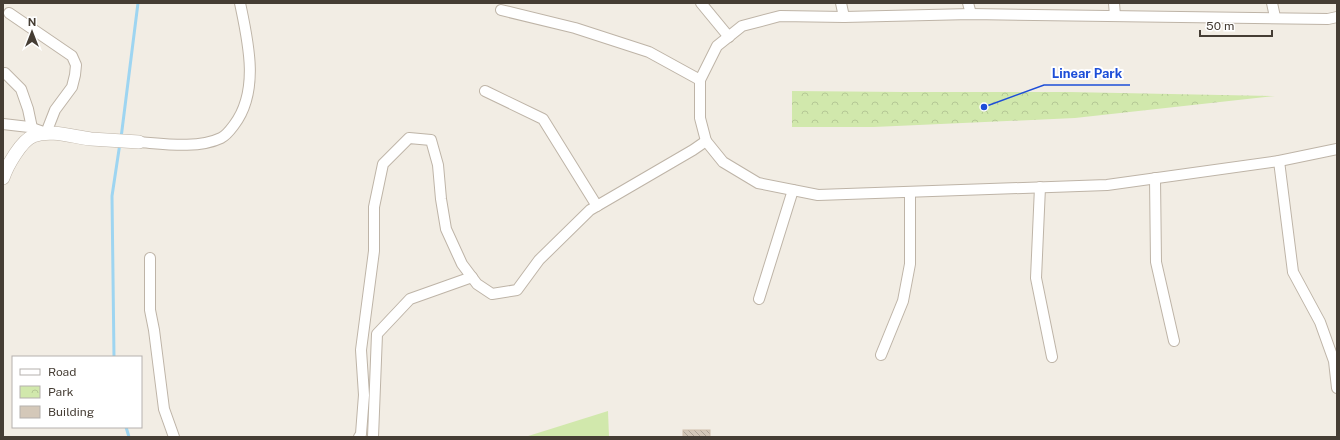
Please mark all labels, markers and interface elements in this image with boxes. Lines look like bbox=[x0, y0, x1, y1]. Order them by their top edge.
north arrow bbox=[12, 12, 52, 52]
scale bar bbox=[1200, 12, 1272, 38]
text: N bbox=[28, 16, 36, 28]
text: 50 m bbox=[1206, 19, 1234, 33]
callout: Linear Park bbox=[1044, 60, 1130, 85]
text: Linear Park bbox=[1052, 66, 1123, 81]
legend bbox=[12, 356, 142, 428]
text: Road bbox=[48, 365, 76, 379]
text: Park bbox=[48, 385, 74, 399]
text: Building bbox=[48, 405, 94, 419]

